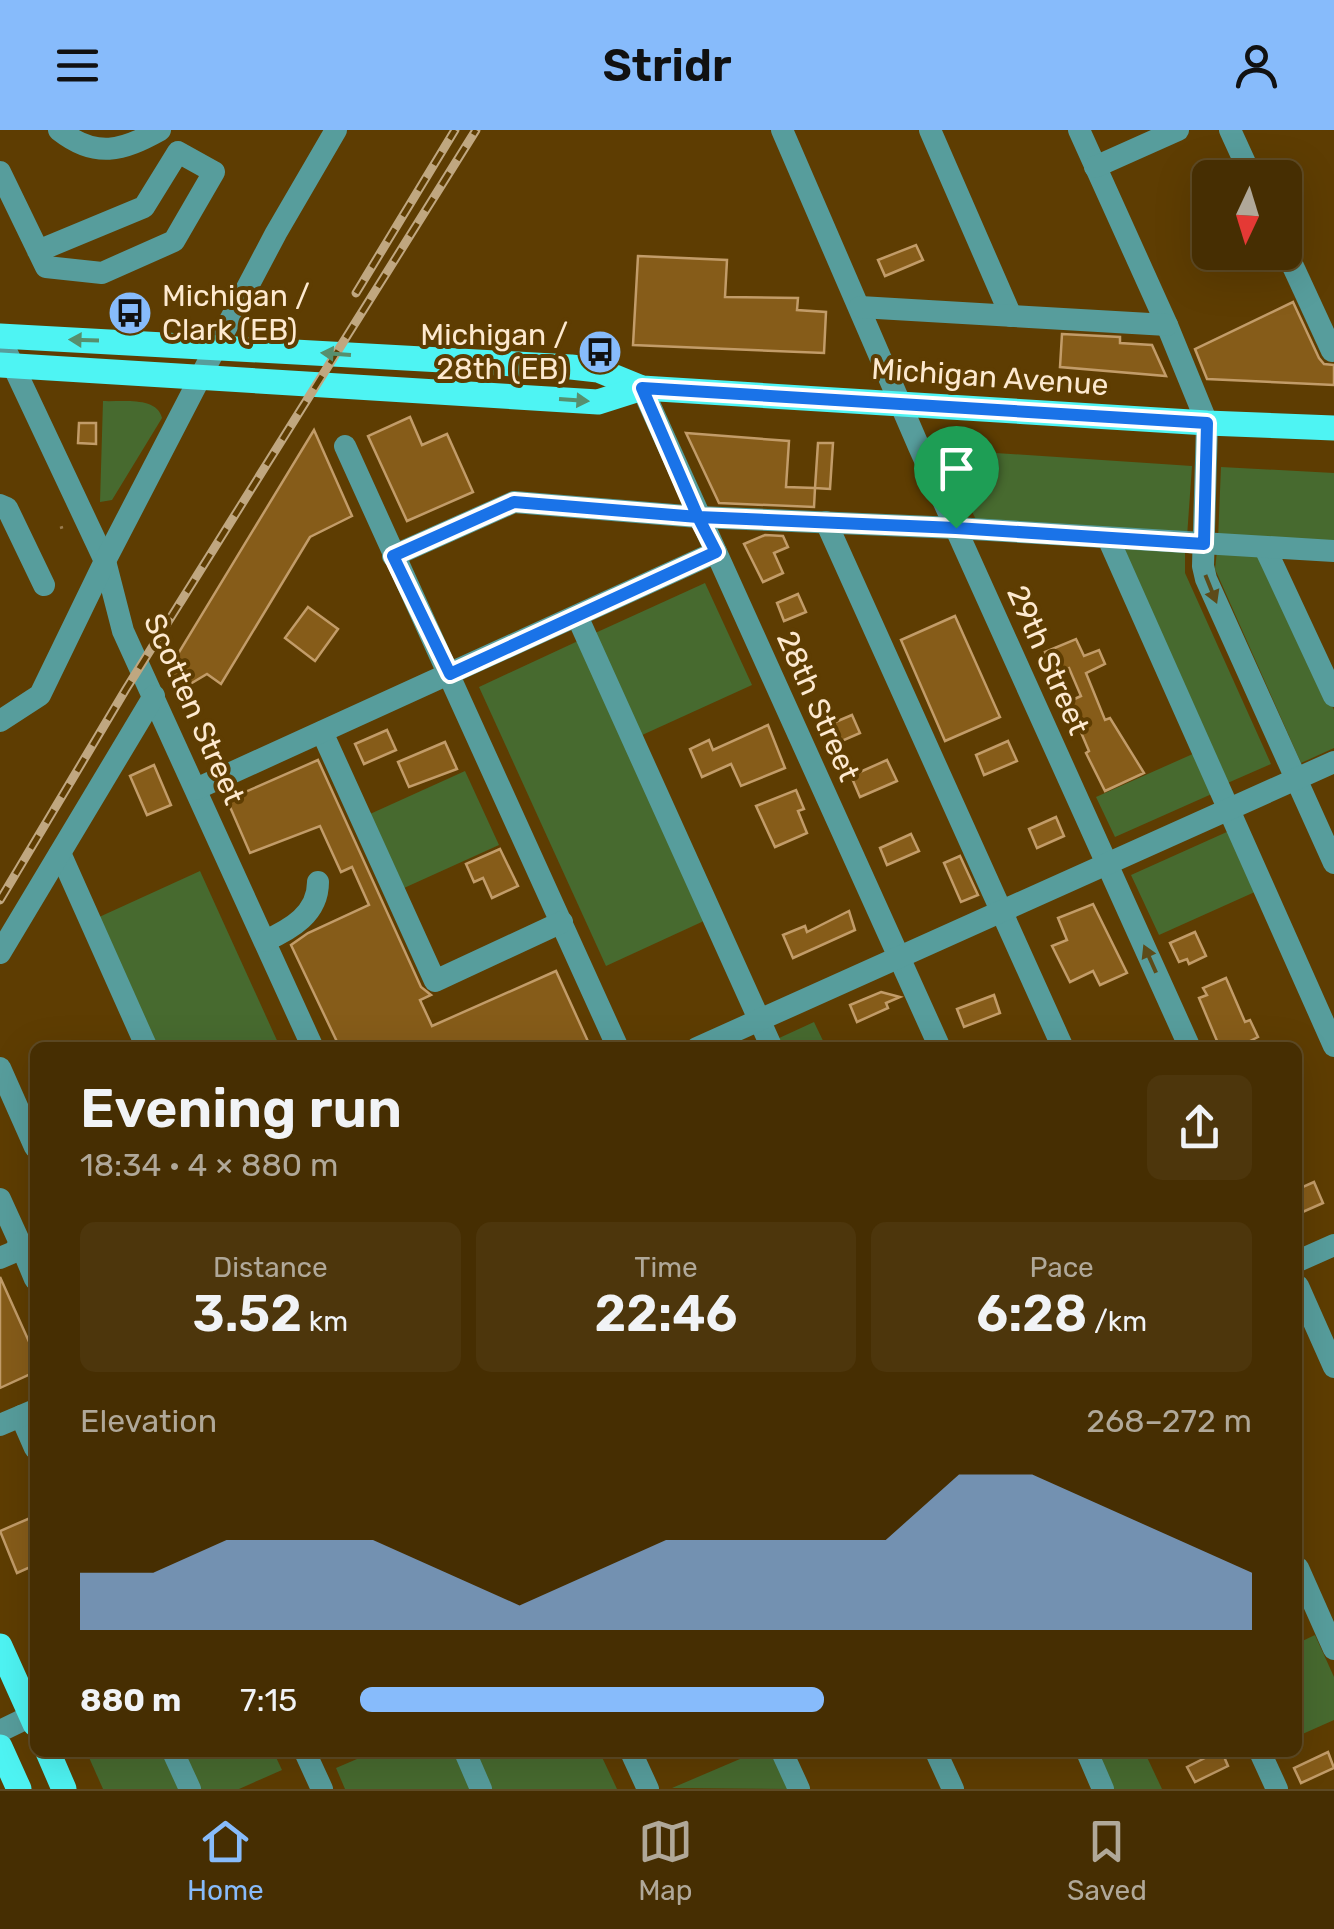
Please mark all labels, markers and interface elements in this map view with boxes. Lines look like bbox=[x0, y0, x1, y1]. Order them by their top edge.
icon: menu bbox=[50, 38, 105, 93]
icon: person bbox=[1229, 38, 1284, 93]
text: Stridr bbox=[603, 39, 731, 92]
north arrow bbox=[1192, 160, 1302, 270]
map controls bbox=[1192, 160, 1302, 270]
place label: Michigan / Clark (EB) bbox=[162, 278, 310, 348]
bus stop icon: Michigan / Clark (EB) bbox=[107, 290, 153, 336]
place label: Michigan / 28th (EB) bbox=[420, 317, 568, 387]
bus stop icon: Michigan / 28th (EB) bbox=[577, 329, 623, 375]
one-way arrow bbox=[68, 331, 100, 347]
one-way arrow bbox=[320, 346, 352, 362]
street label: Michigan Avenue bbox=[870, 351, 1110, 403]
one-way arrow bbox=[558, 393, 590, 409]
pin bbox=[914, 426, 999, 529]
icon: arrive bbox=[929, 441, 984, 496]
one-way arrow bbox=[1204, 574, 1220, 604]
street label: 29th Street bbox=[999, 580, 1097, 740]
street label: Scotten Street bbox=[136, 608, 252, 810]
street label: 28th Street bbox=[769, 625, 867, 787]
one-way arrow bbox=[1142, 944, 1158, 974]
button: share bbox=[1147, 1075, 1252, 1180]
text: Evening run bbox=[80, 1076, 402, 1141]
text: 18:34 · 4 × 880 m bbox=[80, 1146, 338, 1184]
text: Distance bbox=[213, 1251, 328, 1284]
text: Time bbox=[634, 1251, 698, 1284]
text: Pace bbox=[1030, 1251, 1094, 1284]
text: 3.52 bbox=[193, 1284, 302, 1344]
text: 22:46 bbox=[595, 1284, 737, 1344]
text: 6:28 bbox=[976, 1284, 1087, 1344]
text: km bbox=[302, 1305, 348, 1338]
text: /km bbox=[1087, 1305, 1147, 1338]
text: Elevation bbox=[80, 1402, 217, 1440]
text: 268–272 m bbox=[1086, 1402, 1252, 1440]
text: 880 m bbox=[80, 1681, 181, 1719]
text: 7:15 bbox=[240, 1681, 297, 1719]
tab: Home bbox=[187, 1814, 264, 1907]
tab: Map bbox=[638, 1814, 693, 1907]
tab: Saved bbox=[1067, 1814, 1147, 1907]

